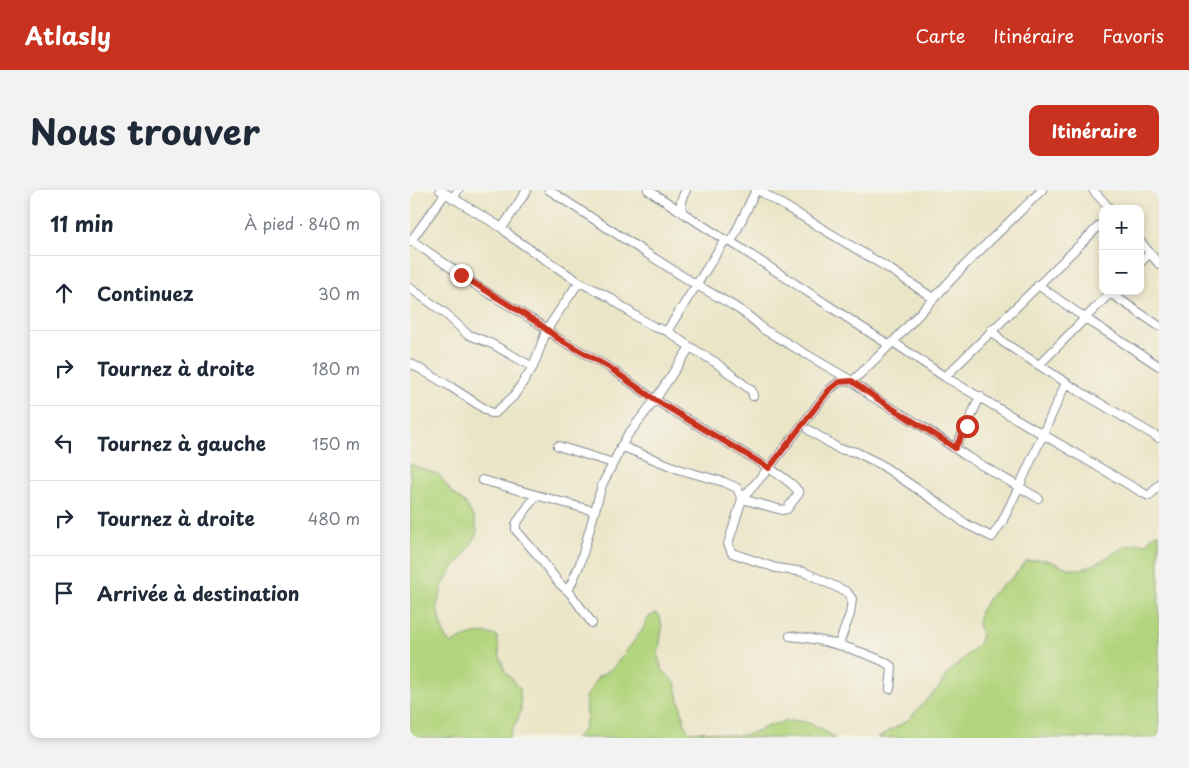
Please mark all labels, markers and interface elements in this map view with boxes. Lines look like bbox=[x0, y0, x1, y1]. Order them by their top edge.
text: Atlasly bbox=[25, 17, 111, 53]
text: Carte bbox=[915, 22, 965, 49]
text: Itinéraire bbox=[993, 22, 1074, 49]
text: Favoris bbox=[1102, 22, 1164, 49]
text: Nous trouver bbox=[30, 104, 260, 157]
button: Itinéraire bbox=[1029, 105, 1159, 156]
map controls bbox=[1099, 205, 1144, 295]
button: + bbox=[1099, 205, 1144, 250]
text: 11 min bbox=[50, 207, 114, 239]
text: À pied · 840 m bbox=[244, 211, 360, 235]
button: − bbox=[1099, 250, 1144, 295]
route end bbox=[450, 264, 473, 287]
icon: ahead bbox=[50, 279, 78, 307]
text: Continuez bbox=[97, 279, 194, 307]
text: 30 m bbox=[318, 281, 360, 305]
icon: right bbox=[50, 354, 78, 382]
text: Tournez à droite bbox=[97, 354, 255, 382]
text: 180 m bbox=[312, 356, 360, 380]
route start bbox=[956, 415, 979, 438]
icon: left bbox=[50, 429, 78, 457]
text: Tournez à gauche bbox=[97, 429, 266, 457]
text: 150 m bbox=[312, 431, 360, 455]
icon: right bbox=[50, 504, 78, 532]
text: Tournez à droite bbox=[97, 504, 255, 532]
text: 480 m bbox=[308, 506, 360, 530]
icon: arrive bbox=[50, 579, 78, 607]
text: Arrivée à destination bbox=[97, 579, 300, 607]

